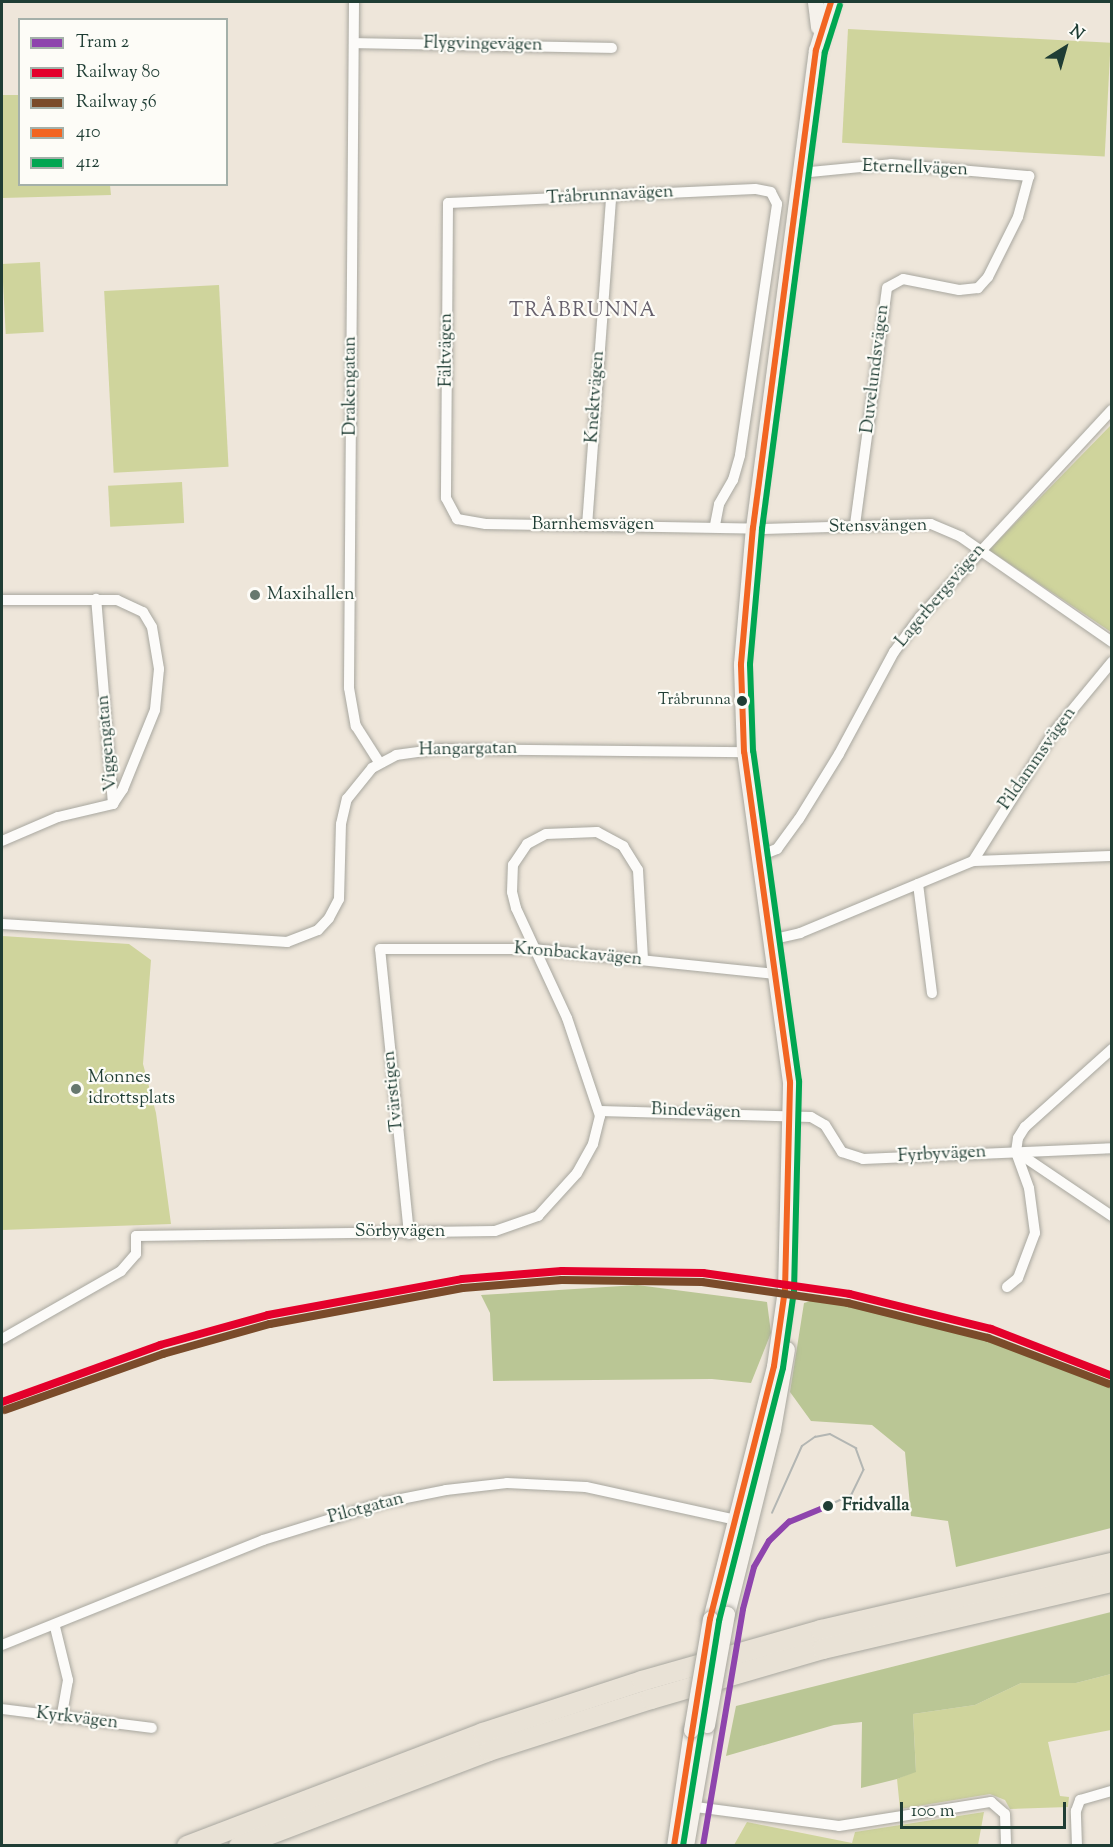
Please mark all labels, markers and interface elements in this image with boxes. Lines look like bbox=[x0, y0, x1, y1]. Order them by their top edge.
legend bbox=[18, 18, 228, 186]
north arrow bbox=[1035, 18, 1095, 78]
text: N bbox=[1064, 20, 1088, 46]
text: Tram 2 bbox=[76, 30, 129, 56]
street label: Flygvingevägen bbox=[423, 33, 543, 57]
text: Railway 80 bbox=[76, 60, 160, 86]
text: Railway 56 bbox=[76, 90, 157, 116]
text: 410 bbox=[76, 120, 101, 146]
text: 412 bbox=[76, 150, 100, 176]
street label: Eternellvägen bbox=[862, 156, 968, 182]
street label: Tråbrunnavägen bbox=[546, 182, 674, 210]
district label: TRÅBRUNNA bbox=[509, 299, 657, 323]
street label: Duvelundsvägen bbox=[857, 303, 895, 435]
street label: Fältvägen bbox=[436, 313, 458, 387]
street label: Drakengatan bbox=[340, 336, 362, 436]
street label: Knektvägen bbox=[582, 350, 610, 444]
street label: Barnhemsvägen bbox=[532, 514, 654, 536]
street label: Stensvängen bbox=[828, 515, 928, 539]
street label: Lagerbergsvägen bbox=[891, 540, 991, 652]
place label: Maxihallen bbox=[267, 584, 355, 606]
marker: Maxihallen bbox=[248, 588, 262, 602]
place label: Tråbrunna bbox=[658, 691, 731, 711]
street label: Viggengatan bbox=[93, 694, 123, 792]
marker: Tråbrunna bbox=[736, 695, 748, 707]
street label: Pildammsvägen bbox=[995, 704, 1081, 814]
street label: Hangargatan bbox=[419, 738, 517, 762]
street label: Kronbackavägen bbox=[513, 939, 643, 971]
street label: Tvärstigen bbox=[379, 1049, 409, 1133]
place label: Monnes idrottsplats bbox=[88, 1068, 175, 1110]
marker: Monnes idrottsplats bbox=[69, 1082, 83, 1096]
street label: Bindevägen bbox=[651, 1100, 741, 1124]
street label: Fyrbyvägen bbox=[897, 1142, 987, 1168]
street label: Sörbyvägen bbox=[355, 1221, 445, 1243]
street label: Pilotgatan bbox=[326, 1489, 406, 1529]
place label: Fridvalla bbox=[842, 1495, 910, 1517]
marker: Fridvalla bbox=[819, 1497, 837, 1515]
street label: Kyrkvägen bbox=[35, 1703, 119, 1735]
scale bar bbox=[903, 1790, 1070, 1828]
text: 100 m bbox=[911, 1799, 955, 1825]

